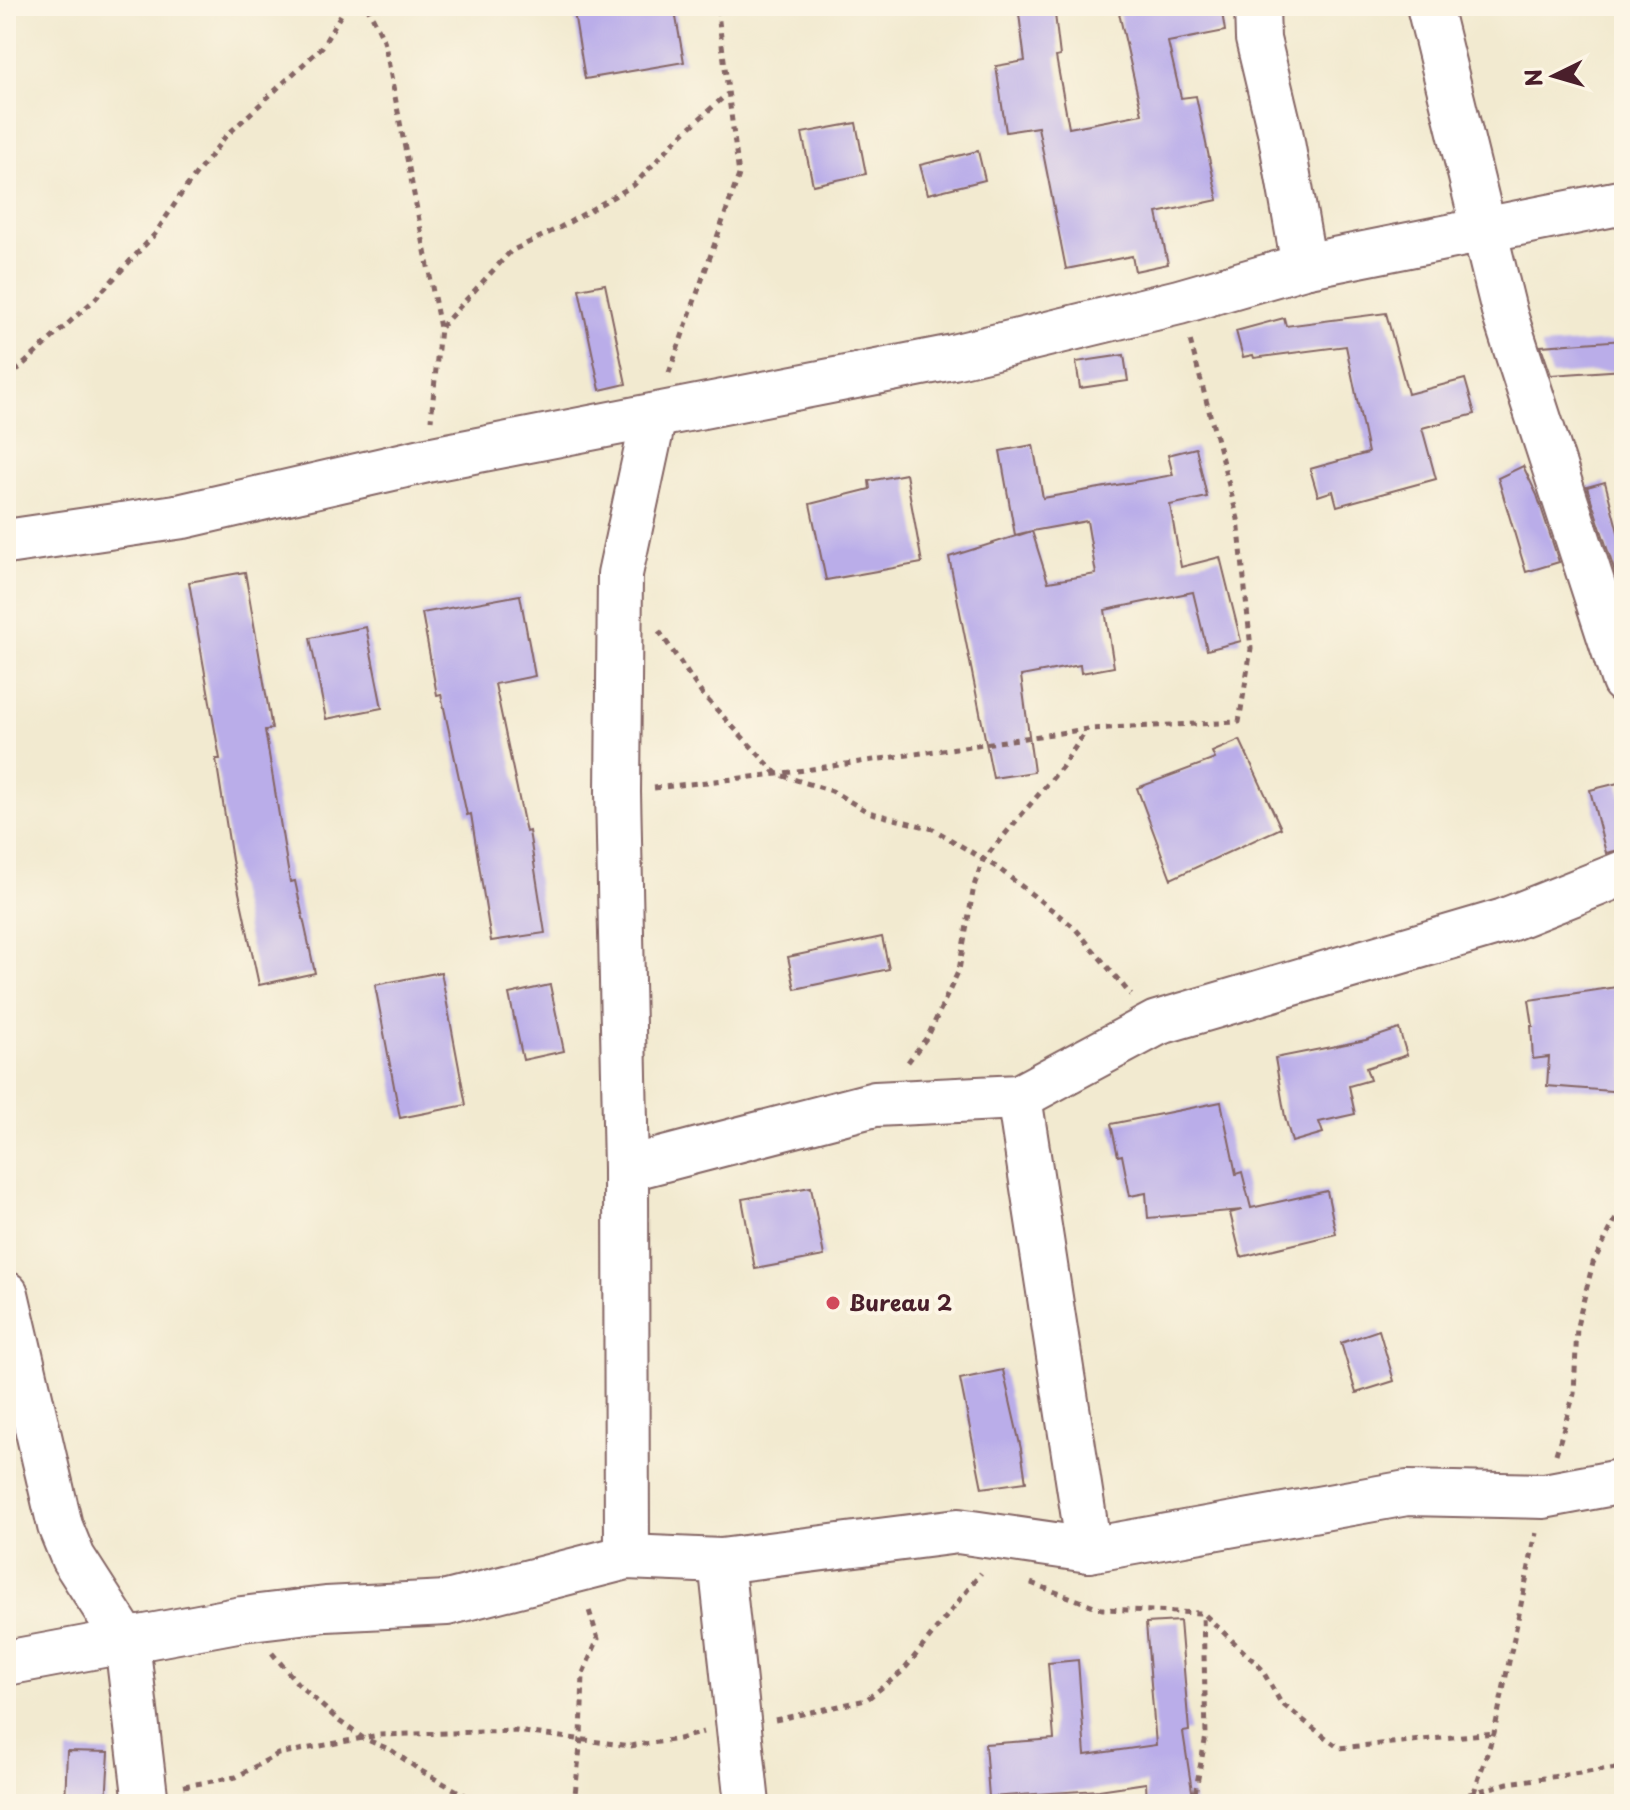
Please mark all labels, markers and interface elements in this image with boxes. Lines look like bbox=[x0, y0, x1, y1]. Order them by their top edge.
north arrow bbox=[1514, 36, 1594, 116]
text: N bbox=[1515, 68, 1550, 88]
place label: Bureau 2 bbox=[849, 1285, 952, 1318]
marker: Bureau 2 bbox=[824, 1294, 842, 1312]

